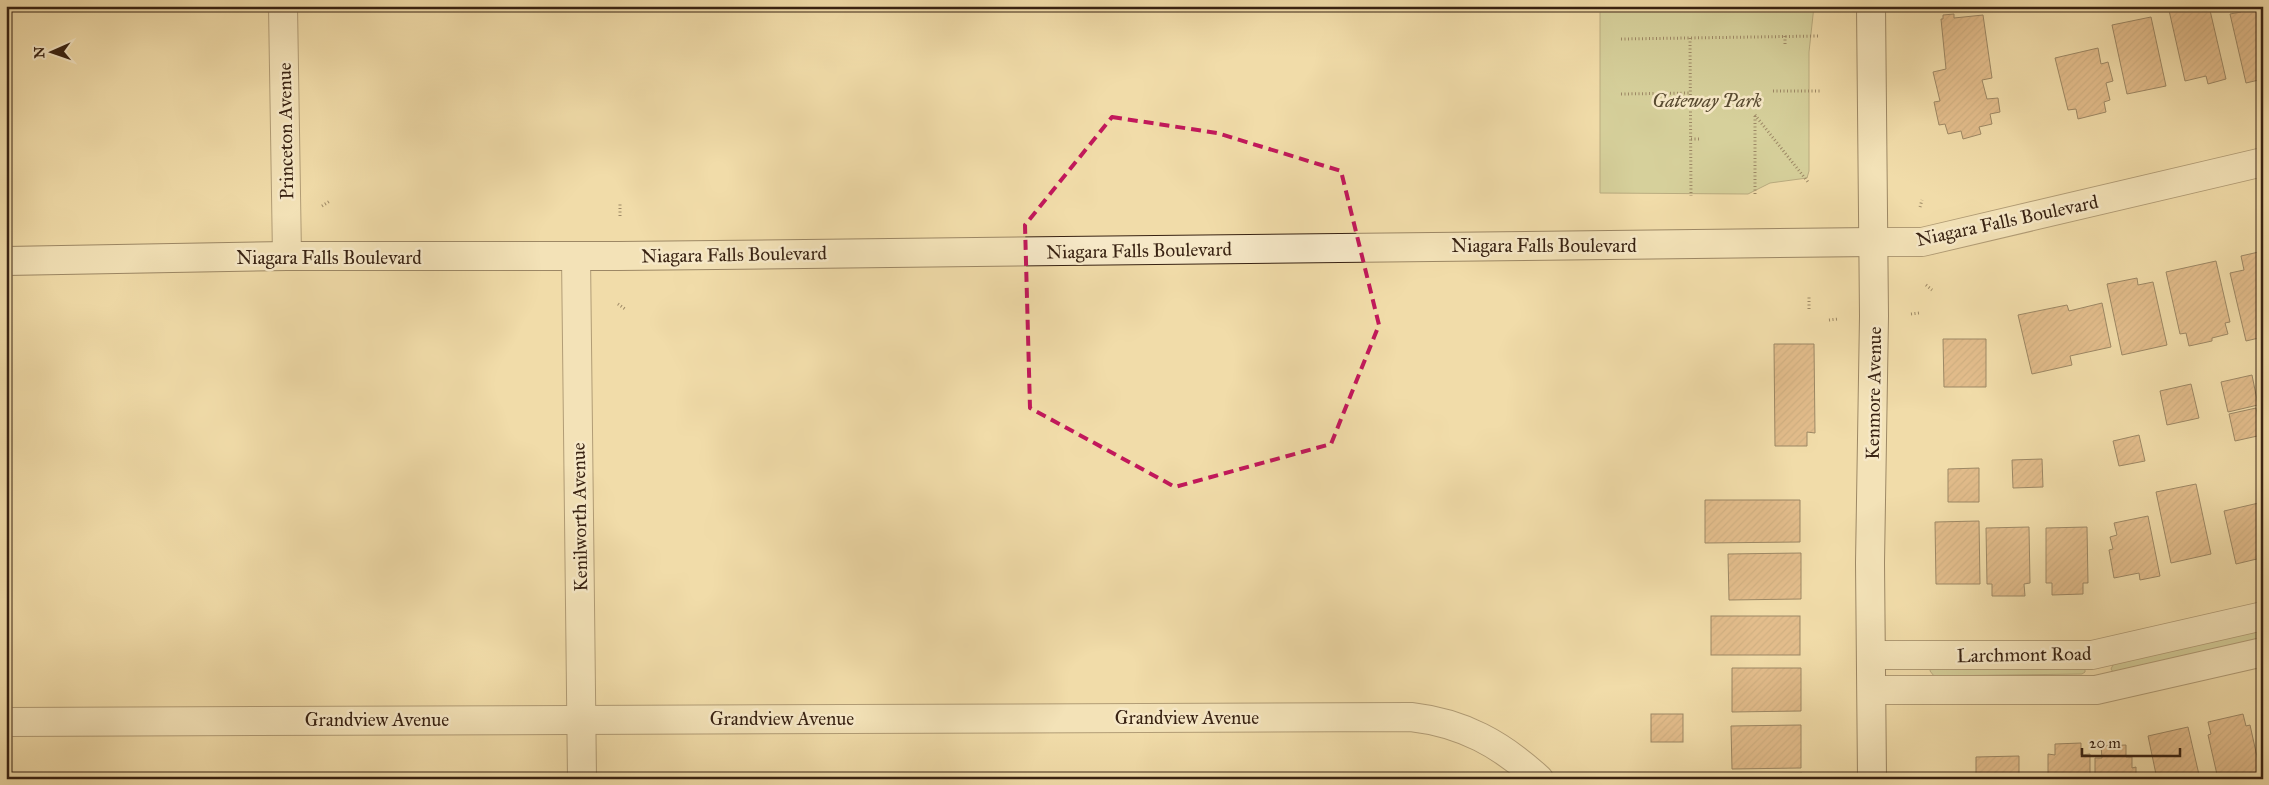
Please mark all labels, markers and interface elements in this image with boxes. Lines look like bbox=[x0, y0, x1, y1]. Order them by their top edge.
north arrow bbox=[28, 28, 78, 78]
text: N bbox=[31, 46, 48, 59]
street label: Princeton Avenue bbox=[273, 62, 298, 200]
park label: Gateway Park bbox=[1652, 89, 1762, 112]
street label: Niagara Falls Boulevard bbox=[1914, 190, 2101, 252]
street label: Niagara Falls Boulevard bbox=[1451, 234, 1637, 258]
street label: Niagara Falls Boulevard bbox=[1046, 237, 1233, 265]
street label: Niagara Falls Boulevard bbox=[641, 241, 828, 269]
street label: Niagara Falls Boulevard bbox=[236, 246, 422, 270]
street label: Kenmore Avenue bbox=[1861, 326, 1886, 460]
street label: Kenilworth Avenue bbox=[567, 442, 592, 592]
street label: Larchmont Road bbox=[1956, 642, 2092, 667]
street label: Grandview Avenue bbox=[1115, 706, 1259, 729]
street label: Grandview Avenue bbox=[710, 707, 854, 730]
street label: Grandview Avenue bbox=[305, 708, 449, 731]
scale bar bbox=[2082, 725, 2179, 757]
text: 20 m bbox=[2089, 734, 2121, 752]

